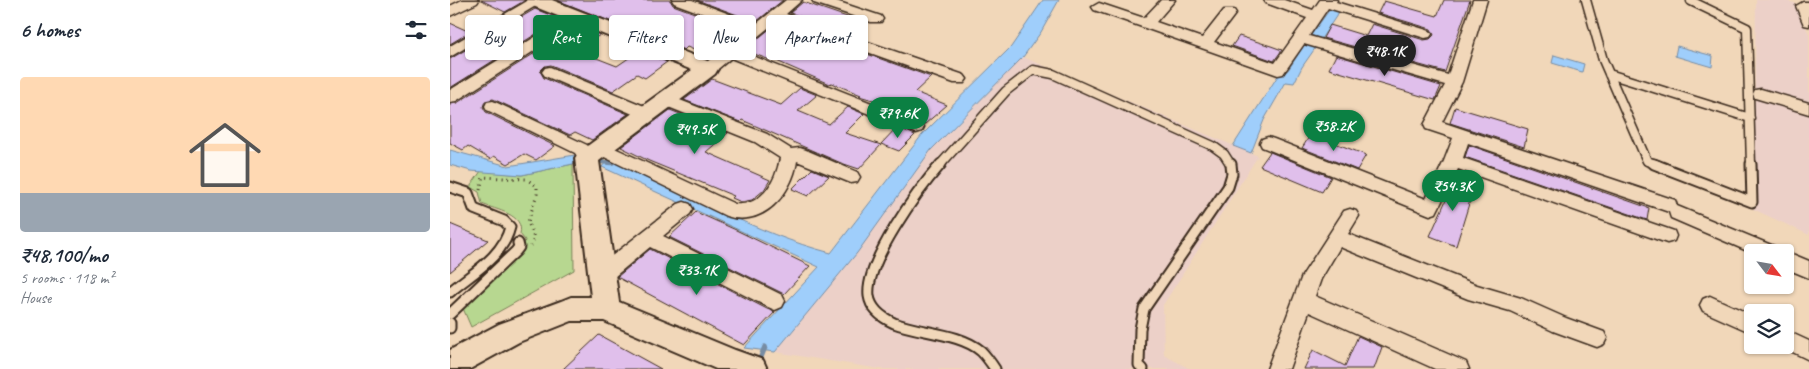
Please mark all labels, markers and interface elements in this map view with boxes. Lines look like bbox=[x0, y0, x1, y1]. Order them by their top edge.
chip: Buy bbox=[465, 15, 523, 60]
chip: Rent bbox=[533, 15, 599, 60]
chip: Filters bbox=[609, 15, 684, 60]
chip: New bbox=[694, 15, 756, 60]
chip: Apartment bbox=[766, 15, 868, 60]
icon: filters bbox=[402, 16, 430, 44]
text: 6 homes bbox=[20, 17, 80, 43]
pin: ₹48.1K bbox=[1344, 34, 1426, 77]
text: ₹48.1K bbox=[1365, 41, 1405, 61]
pin: ₹79.6K bbox=[857, 96, 939, 139]
text: ₹79.6K bbox=[878, 103, 918, 123]
icon: home bbox=[180, 110, 270, 200]
pin: ₹58.2K bbox=[1293, 110, 1375, 152]
pin: ₹49.5K bbox=[654, 112, 736, 155]
text: ₹58.2K bbox=[1314, 116, 1354, 136]
text: ₹49.5K bbox=[675, 119, 715, 139]
pin: ₹54.3K bbox=[1412, 170, 1494, 212]
text: ₹54.3K bbox=[1433, 176, 1473, 196]
text: ₹48,100/mo bbox=[20, 242, 108, 268]
north arrow bbox=[1744, 244, 1794, 294]
map controls bbox=[1744, 244, 1794, 354]
pin: ₹33.1K bbox=[656, 254, 738, 296]
text: ₹33.1K bbox=[677, 260, 717, 280]
text: 5 rooms · 118 m² bbox=[20, 268, 114, 288]
text: House bbox=[20, 288, 51, 308]
button: layers bbox=[1744, 304, 1794, 354]

